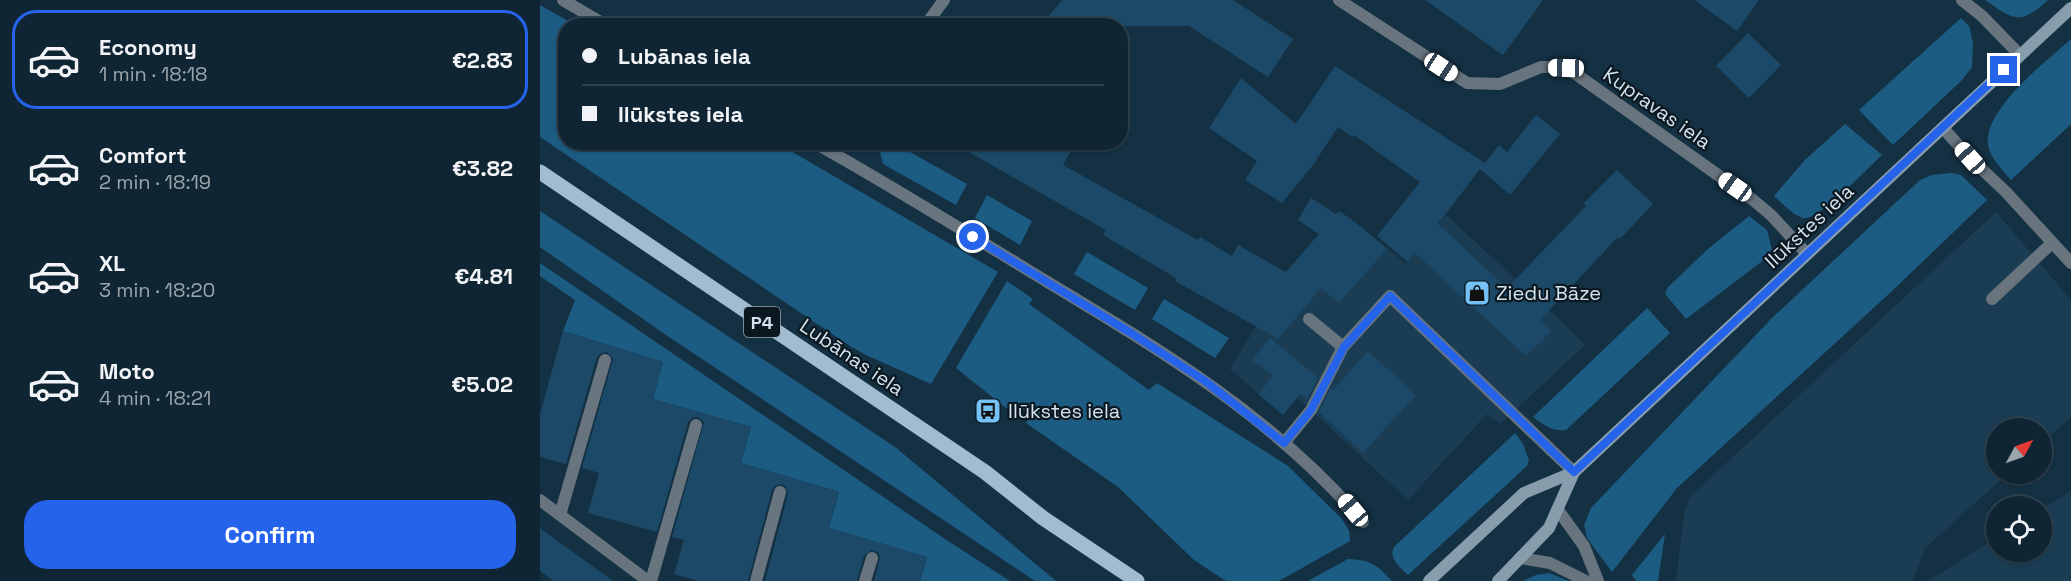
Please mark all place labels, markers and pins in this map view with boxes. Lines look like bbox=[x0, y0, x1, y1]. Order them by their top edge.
shop icon: Ziedu Bāze bbox=[1462, 278, 1492, 308]
place label: Ziedu Bāze bbox=[1496, 280, 1601, 306]
bus stop icon: Ilūkstes iela bbox=[973, 396, 1003, 426]
place label: Ilūkstes iela bbox=[1008, 398, 1120, 424]

